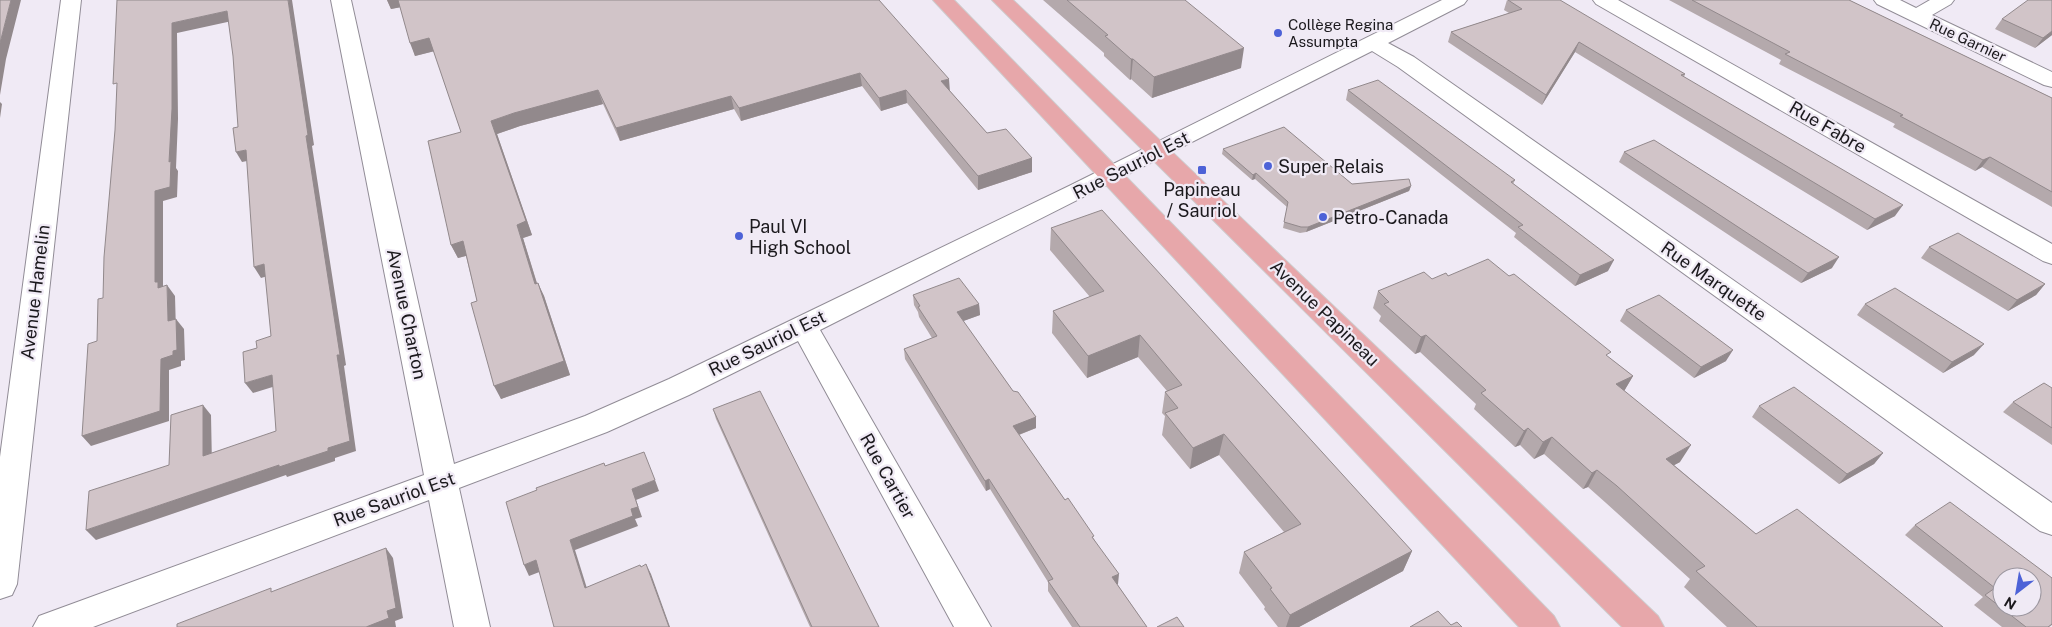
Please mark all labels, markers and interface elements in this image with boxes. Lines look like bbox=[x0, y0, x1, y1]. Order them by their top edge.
street label: Rue Garnier bbox=[1927, 15, 2009, 65]
place label: Collège Regina Assumpta bbox=[1288, 16, 1393, 50]
marker: Collège Regina Assumpta bbox=[1272, 27, 1284, 39]
street label: Rue Fabre bbox=[1786, 97, 1870, 157]
street label: Rue Sauriol Est bbox=[1069, 127, 1193, 203]
place label: Super Relais bbox=[1278, 156, 1384, 177]
marker: Super Relais bbox=[1262, 160, 1274, 172]
marker: Papineau / Sauriol bbox=[1196, 164, 1208, 176]
place label: Papineau / Sauriol bbox=[1163, 179, 1241, 221]
place label: Petro-Canada bbox=[1333, 207, 1448, 228]
marker: Petro-Canada bbox=[1317, 211, 1329, 223]
place label: Paul VI High School bbox=[749, 216, 851, 258]
street label: Avenue Hamelin bbox=[16, 223, 54, 361]
marker: Paul VI High School bbox=[733, 230, 745, 242]
street label: Rue Marquette bbox=[1657, 237, 1771, 325]
street label: Avenue Charton bbox=[383, 247, 431, 381]
street label: Avenue Papineau bbox=[1266, 256, 1384, 370]
street label: Rue Sauriol Est bbox=[705, 306, 829, 380]
street label: Rue Cartier bbox=[856, 430, 920, 522]
street label: Rue Sauriol Est bbox=[330, 467, 458, 531]
north arrow bbox=[1992, 567, 2042, 617]
text: N bbox=[2001, 593, 2019, 613]

